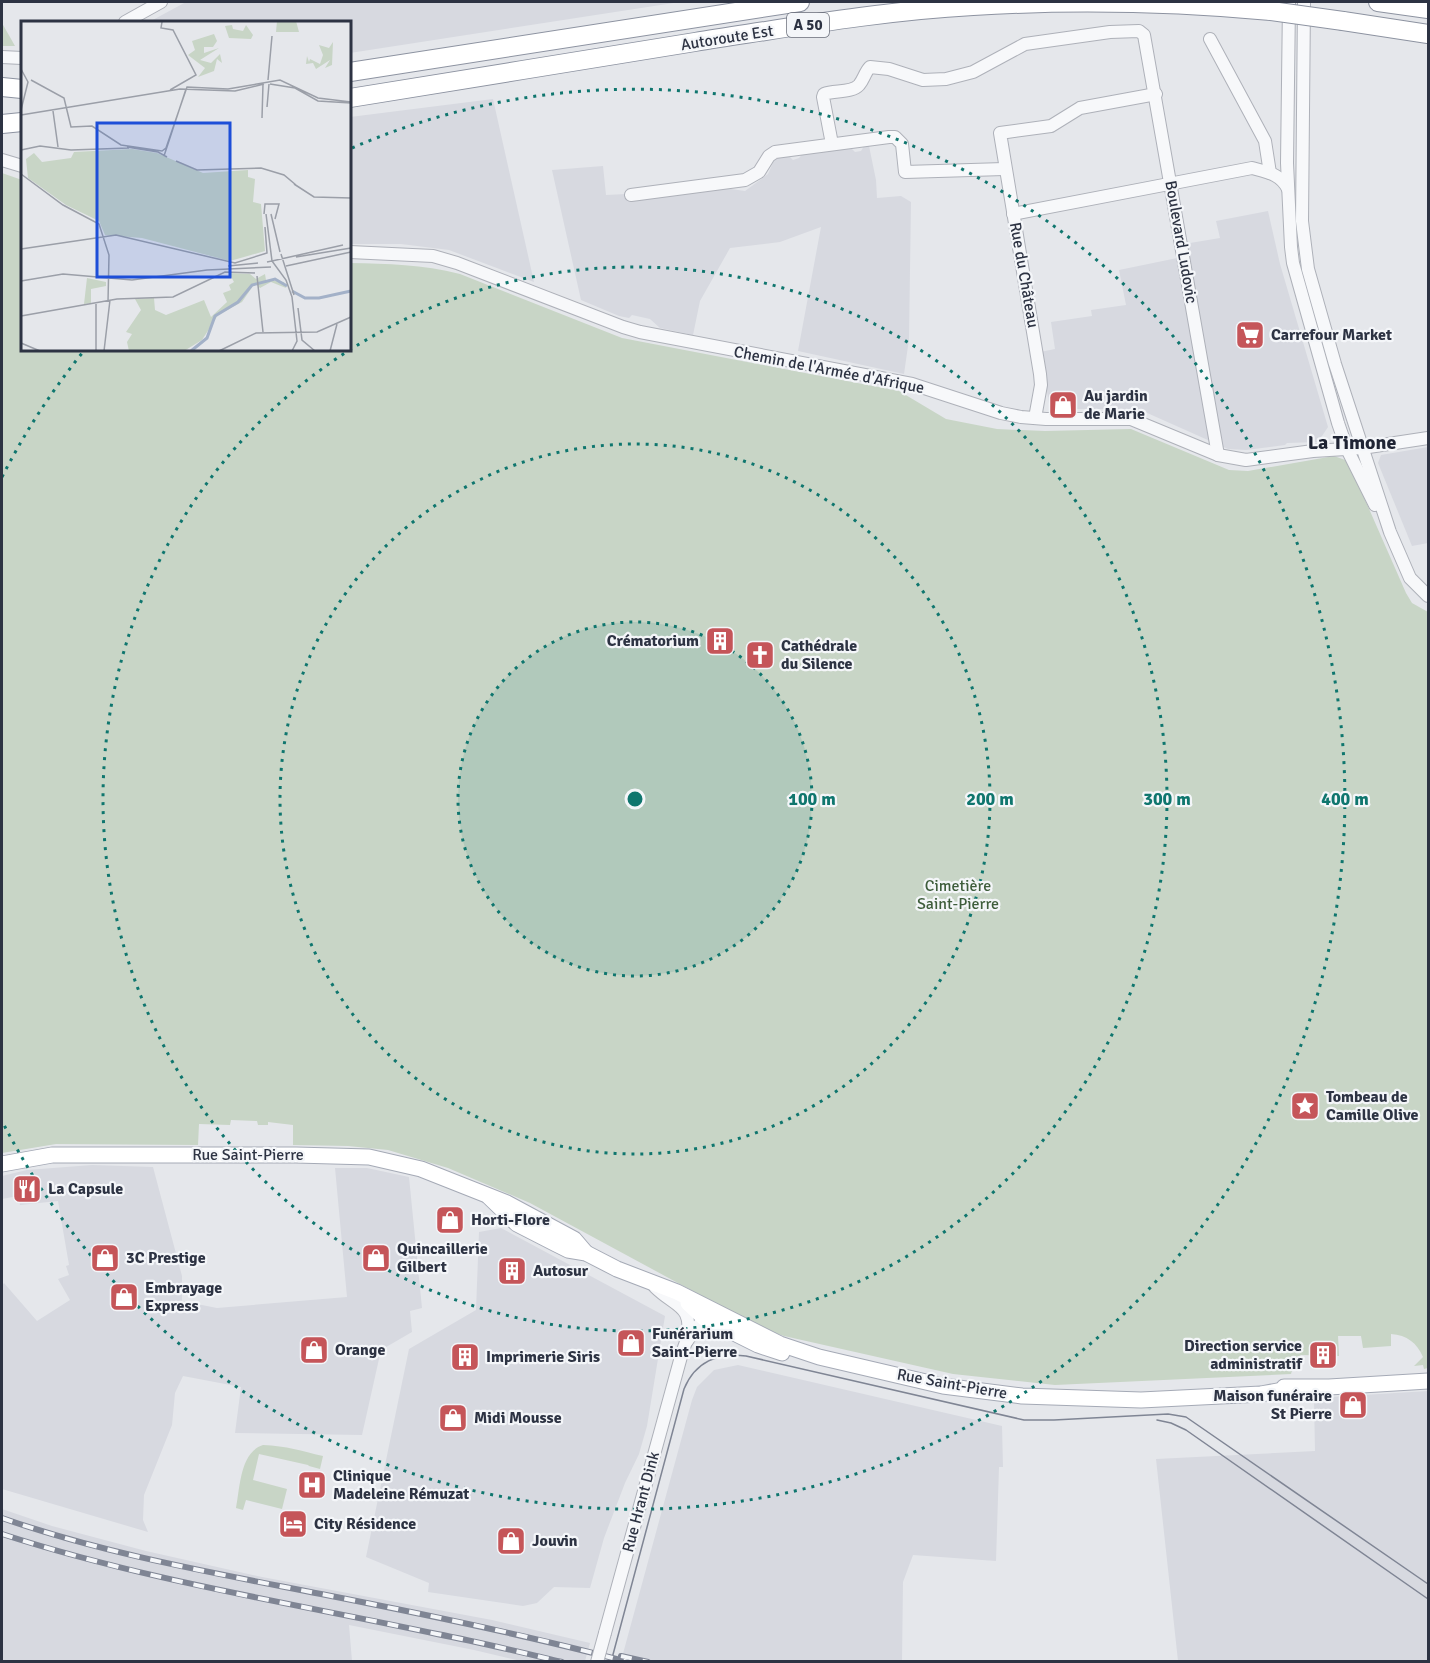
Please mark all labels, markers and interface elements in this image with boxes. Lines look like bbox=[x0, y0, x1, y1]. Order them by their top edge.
road number: A 50 bbox=[787, 13, 829, 37]
inset map bbox=[21, 21, 351, 351]
street label: Autoroute Est bbox=[679, 21, 775, 55]
street label: Boulevard Ludovic bbox=[1160, 179, 1202, 305]
street label: Rue du Château bbox=[1005, 221, 1043, 329]
supermarket icon: Carrefour Market bbox=[1234, 319, 1266, 351]
place label: Carrefour Market bbox=[1271, 325, 1392, 345]
street label: Chemin de l'Armée d'Afrique bbox=[732, 342, 926, 398]
place label: Au jardin de Marie bbox=[1084, 386, 1148, 424]
shop icon: Au jardin de Marie bbox=[1047, 389, 1079, 421]
district label: La Timone bbox=[1308, 430, 1396, 455]
building icon: Crématorium bbox=[704, 625, 736, 657]
place label: Crématorium bbox=[607, 631, 699, 651]
place label: Cathédrale du Silence bbox=[781, 636, 857, 674]
church icon: Cathédrale du Silence bbox=[744, 639, 776, 671]
text: 100 m bbox=[788, 788, 836, 810]
text: 200 m bbox=[966, 788, 1014, 810]
text: 300 m bbox=[1143, 788, 1191, 810]
text: 400 m bbox=[1321, 788, 1369, 810]
centre of rings bbox=[625, 789, 645, 809]
park label: Cimetière Saint-Pierre bbox=[917, 876, 999, 914]
place label: Tombeau de Camille Olive bbox=[1326, 1087, 1418, 1125]
place icon: Tombeau de Camille Olive bbox=[1289, 1090, 1321, 1122]
street label: Rue Saint-Pierre bbox=[192, 1145, 304, 1165]
restaurant icon: La Capsule bbox=[11, 1173, 43, 1205]
place label: La Capsule bbox=[48, 1179, 123, 1199]
shop icon: Horti-Flore bbox=[434, 1204, 466, 1236]
place label: Horti-Flore bbox=[471, 1210, 550, 1230]
place label: Quincaillerie Gilbert bbox=[397, 1239, 488, 1277]
shop icon: 3C Prestige bbox=[89, 1242, 121, 1274]
shop icon: Quincaillerie Gilbert bbox=[360, 1242, 392, 1274]
place label: 3C Prestige bbox=[126, 1248, 206, 1268]
building icon: Autosur bbox=[496, 1255, 528, 1287]
place label: Autosur bbox=[533, 1261, 589, 1281]
place label: Embrayage Express bbox=[145, 1278, 222, 1316]
shop icon: Embrayage Express bbox=[108, 1281, 140, 1313]
place label: Funérarium Saint-Pierre bbox=[652, 1324, 737, 1362]
shop icon: Funérarium Saint-Pierre bbox=[615, 1327, 647, 1359]
shop icon: Orange bbox=[298, 1334, 330, 1366]
place label: Direction service administratif bbox=[1184, 1336, 1303, 1374]
building icon: Direction service administratif bbox=[1307, 1339, 1339, 1371]
place label: Orange bbox=[335, 1340, 385, 1360]
building icon: Imprimerie Siris bbox=[449, 1341, 481, 1373]
place label: Imprimerie Siris bbox=[486, 1347, 600, 1367]
street label: Rue Saint-Pierre bbox=[895, 1364, 1009, 1404]
place label: Maison funéraire St Pierre bbox=[1213, 1386, 1332, 1424]
shop icon: Maison funéraire St Pierre bbox=[1337, 1389, 1369, 1421]
shop icon: Midi Mousse bbox=[437, 1402, 469, 1434]
place label: Midi Mousse bbox=[474, 1408, 562, 1428]
street label: Rue Hrant Dink bbox=[618, 1449, 664, 1555]
place label: Clinique Madeleine Rémuzat bbox=[333, 1466, 469, 1504]
hospital icon: Clinique Madeleine Rémuzat bbox=[296, 1469, 328, 1501]
hotel icon: City Résidence bbox=[277, 1508, 309, 1540]
place label: City Résidence bbox=[314, 1514, 416, 1534]
shop icon: Jouvin bbox=[495, 1525, 527, 1557]
place label: Jouvin bbox=[532, 1531, 578, 1551]

